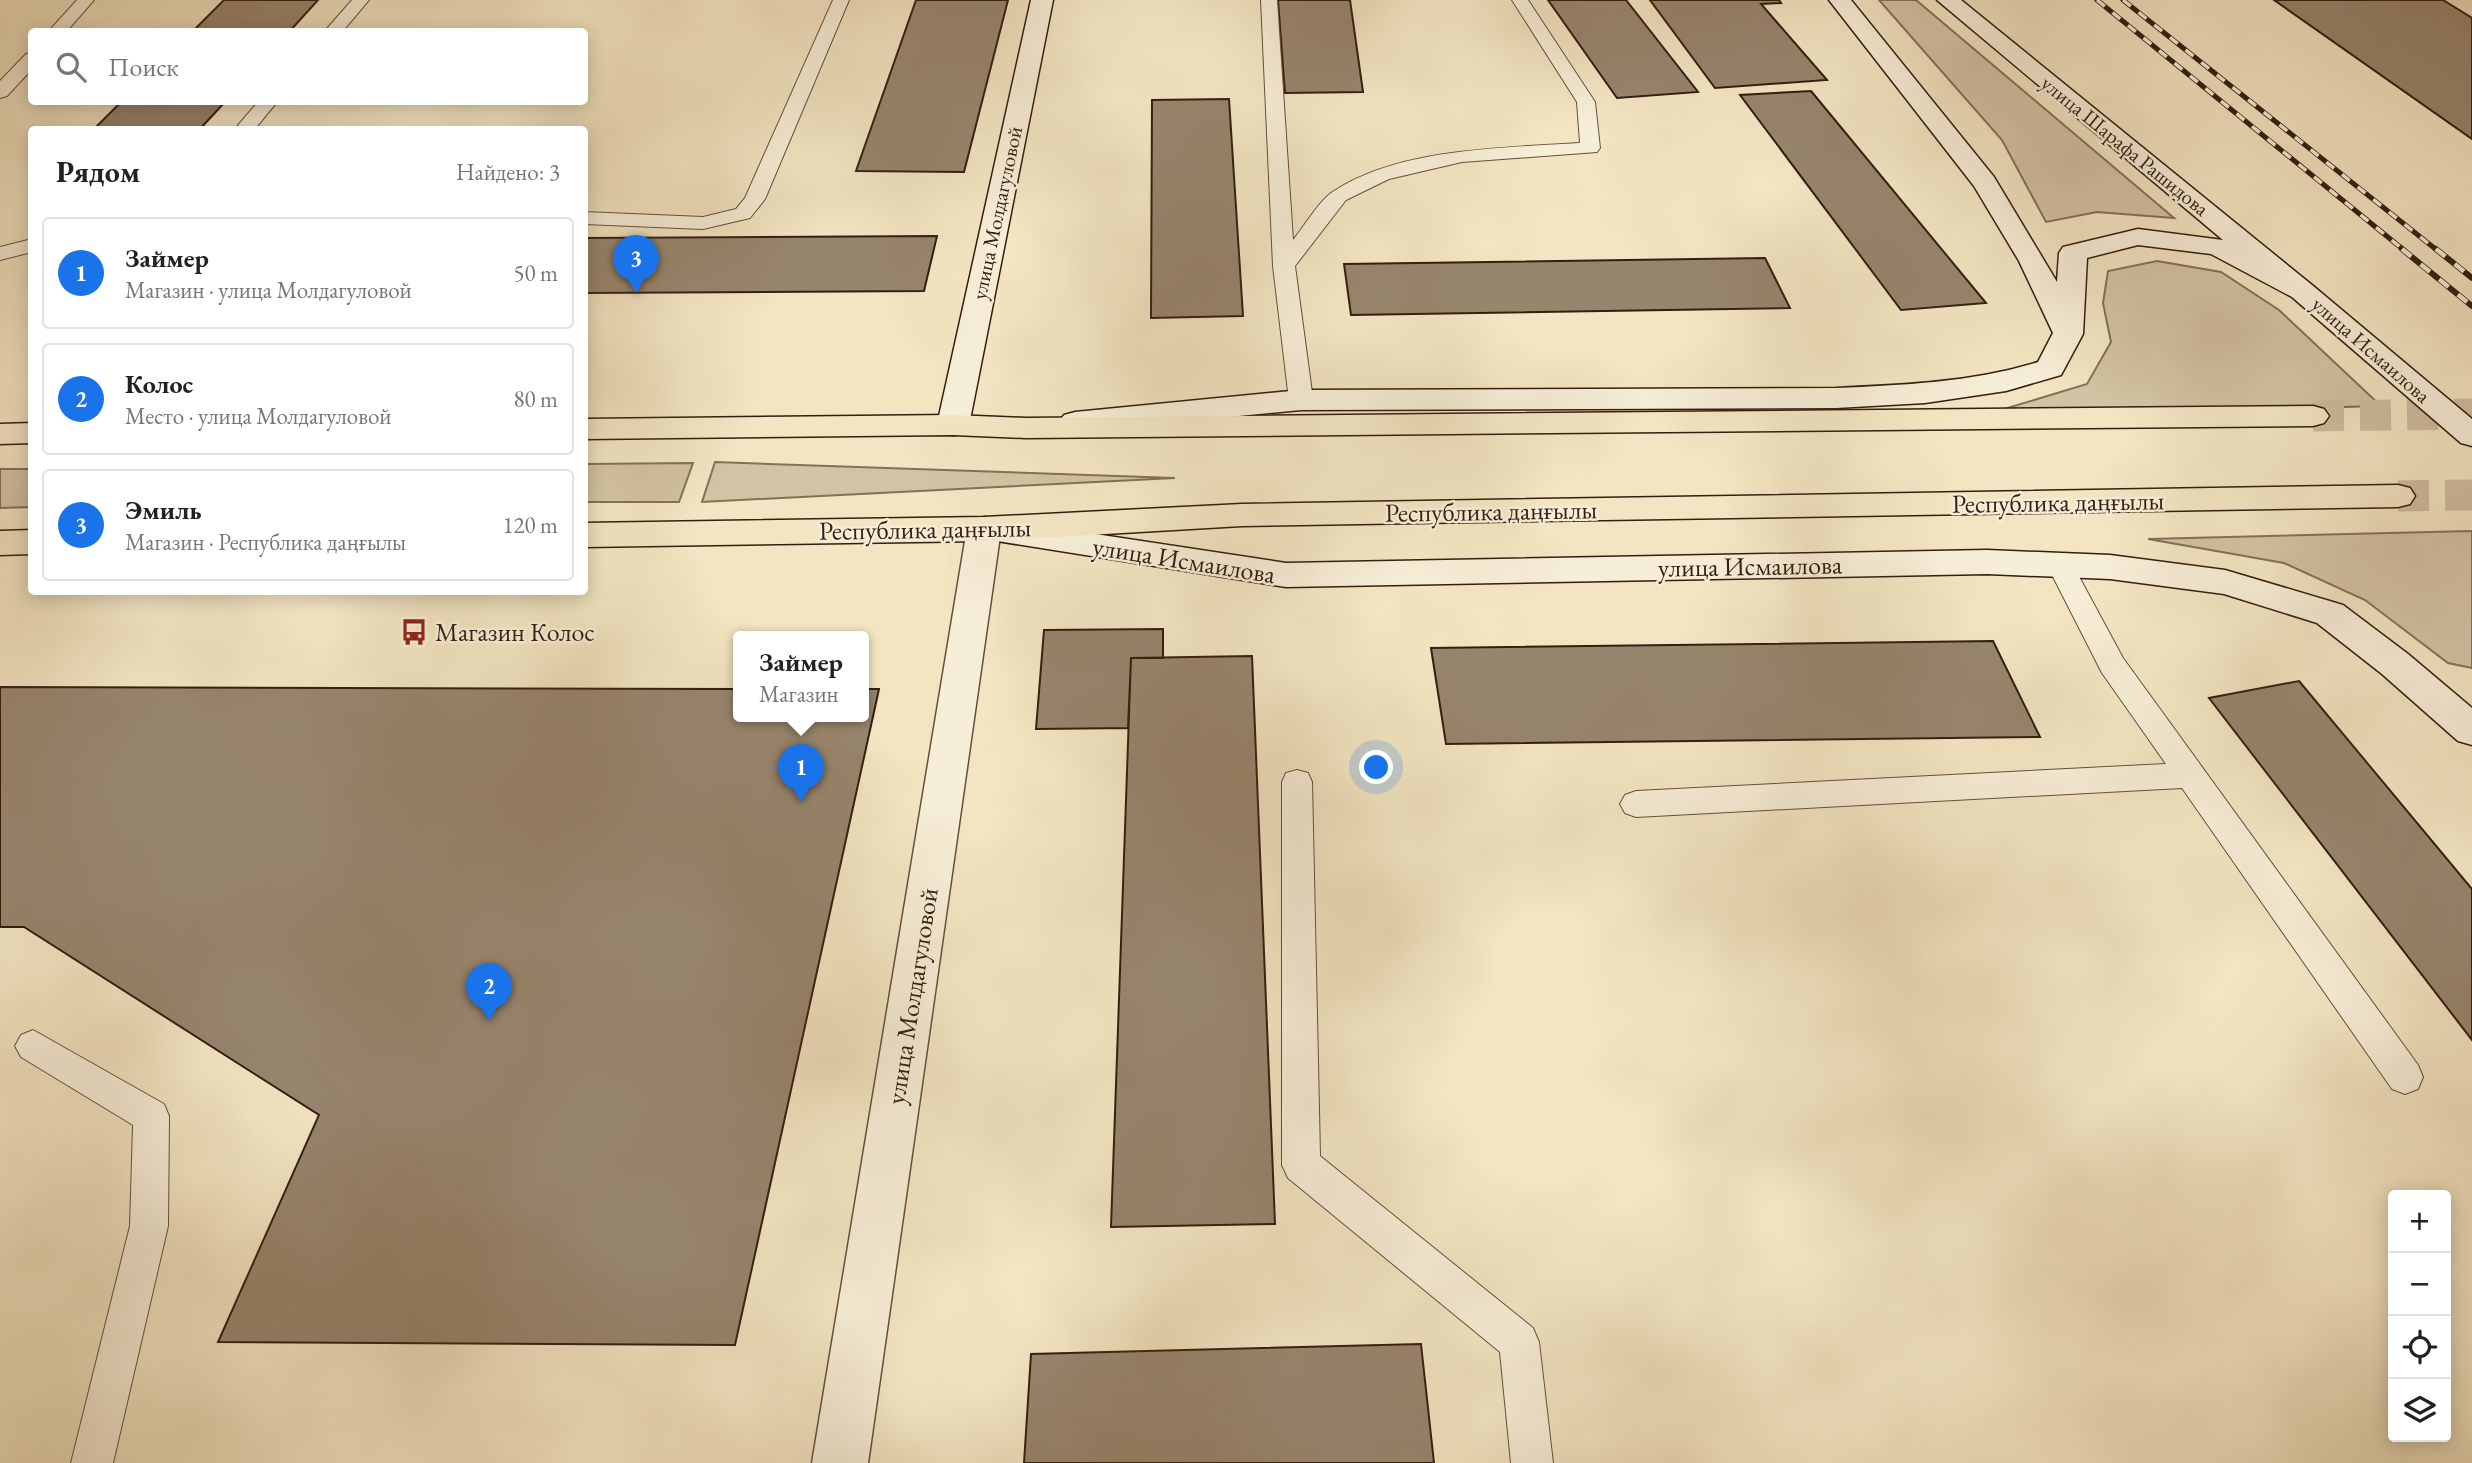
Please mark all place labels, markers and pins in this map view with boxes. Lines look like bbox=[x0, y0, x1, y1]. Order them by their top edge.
pin: 3 bbox=[613, 235, 659, 293]
place label: Магазин Колос bbox=[435, 615, 595, 649]
bus stop icon: Магазин Колос bbox=[399, 617, 429, 647]
pin: 1 bbox=[778, 744, 824, 802]
pin: 2 bbox=[466, 963, 512, 1021]

